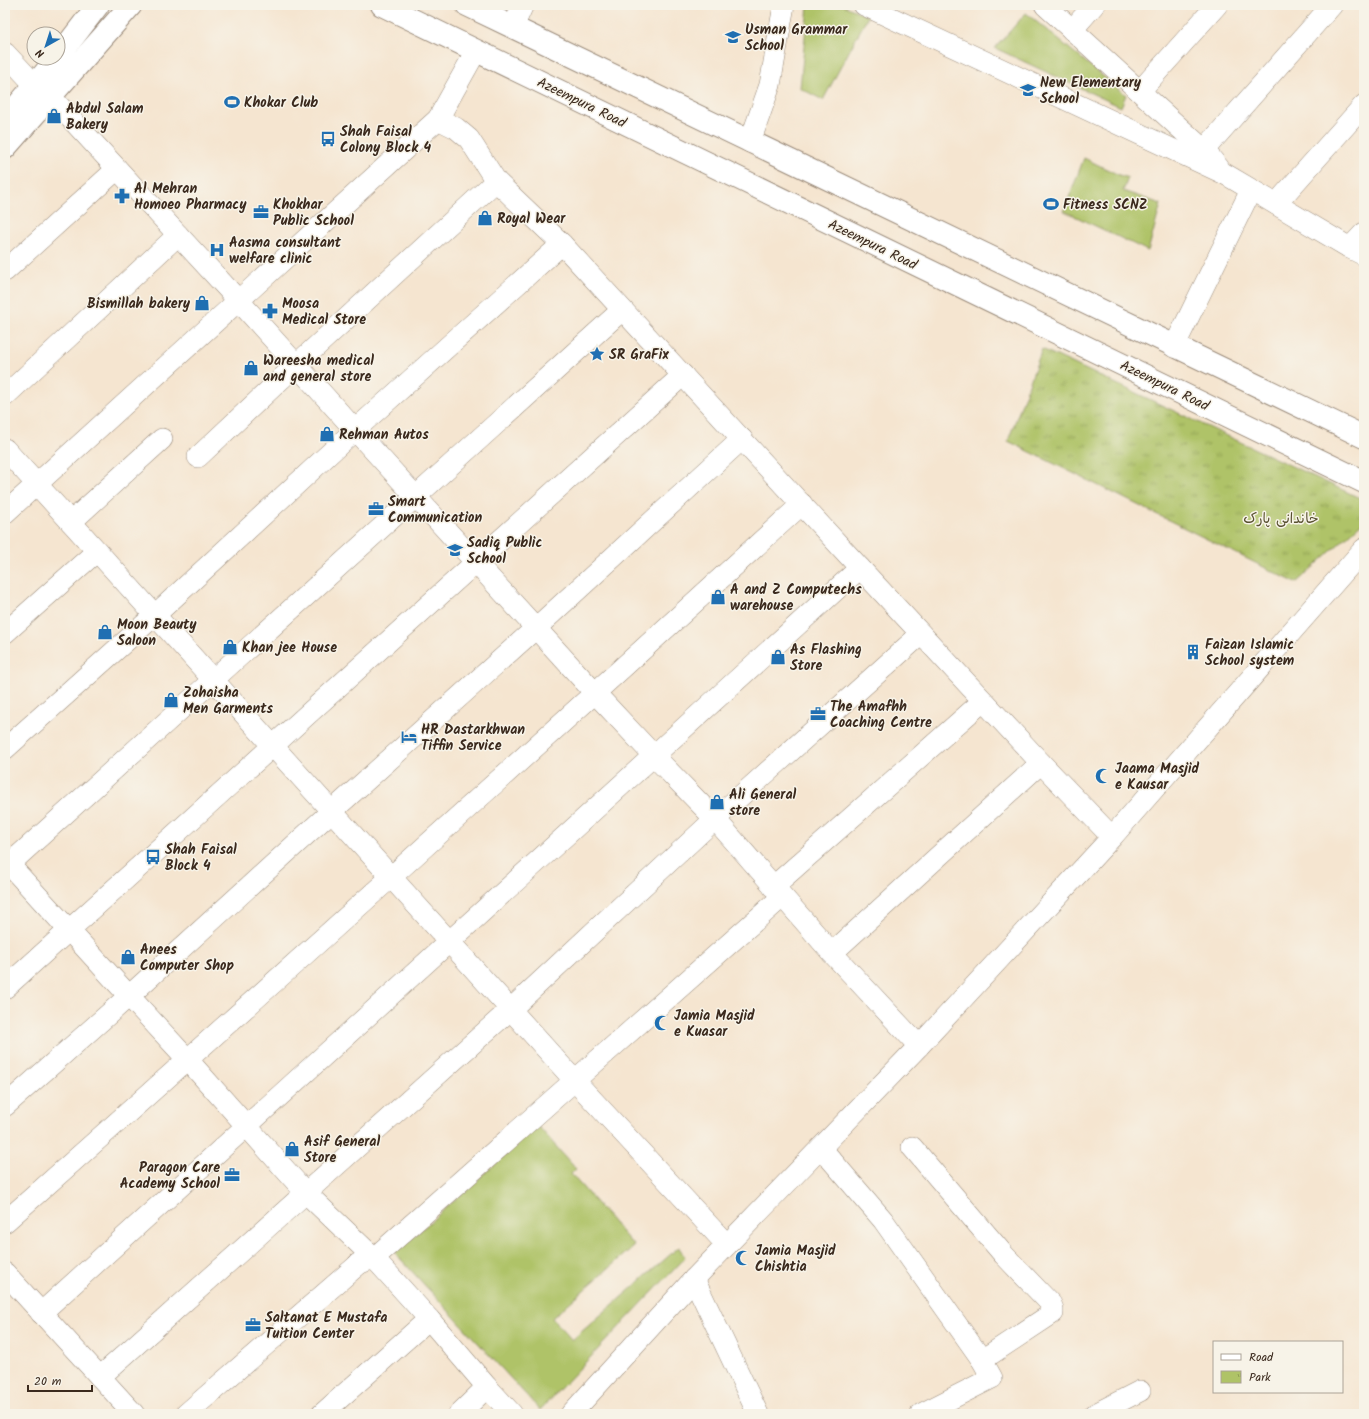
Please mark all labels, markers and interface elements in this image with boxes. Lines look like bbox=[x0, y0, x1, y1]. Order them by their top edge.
place label: Usman Grammar School bbox=[745, 19, 848, 57]
north arrow bbox=[26, 26, 66, 66]
school or university icon: Usman Grammar School bbox=[724, 28, 742, 46]
text: N bbox=[32, 44, 49, 62]
street label: Azeempura Road bbox=[533, 72, 631, 134]
place label: New Elementary School bbox=[1040, 72, 1142, 110]
school or university icon: New Elementary School bbox=[1019, 81, 1037, 99]
place label: Khokar Club bbox=[244, 92, 318, 114]
sports icon: Khokar Club bbox=[223, 93, 241, 111]
place label: Abdul Salam Bakery bbox=[66, 98, 144, 136]
shop icon: Abdul Salam Bakery bbox=[45, 107, 63, 125]
place label: Shah Faisal Colony Block 4 bbox=[340, 121, 432, 159]
bus stop icon: Shah Faisal Colony Block 4 bbox=[319, 130, 337, 148]
place label: Al Mehran Homoeo Pharmacy bbox=[134, 178, 247, 216]
pharmacy icon: Al Mehran Homoeo Pharmacy bbox=[113, 187, 131, 205]
place label: Khokhar Public School bbox=[273, 194, 354, 232]
place label: Fitness SCNZ bbox=[1063, 194, 1148, 216]
sports icon: Fitness SCNZ bbox=[1042, 195, 1060, 213]
office icon: Khokhar Public School bbox=[252, 203, 270, 221]
place label: Royal Wear bbox=[497, 208, 566, 230]
shop icon: Royal Wear bbox=[476, 209, 494, 227]
street label: Azeempura Road bbox=[824, 214, 922, 276]
place label: Aasma consultant welfare clinic bbox=[229, 232, 342, 270]
hospital icon: Aasma consultant welfare clinic bbox=[208, 241, 226, 259]
place label: Bismillah bakery bbox=[87, 293, 191, 315]
place label: Moosa Medical Store bbox=[282, 293, 366, 331]
shop icon: Bismillah bakery bbox=[193, 294, 211, 312]
pharmacy icon: Moosa Medical Store bbox=[261, 302, 279, 320]
place label: SR GraFix bbox=[609, 344, 669, 366]
place icon: SR GraFix bbox=[588, 345, 606, 363]
place label: Wareesha medical and general store bbox=[263, 350, 374, 388]
street label: Azeempura Road bbox=[1116, 355, 1214, 417]
shop icon: Wareesha medical and general store bbox=[242, 359, 260, 377]
place label: Rehman Autos bbox=[339, 424, 429, 446]
shop icon: Rehman Autos bbox=[318, 425, 336, 443]
place label: Smart Communication bbox=[388, 491, 482, 529]
office icon: Smart Communication bbox=[367, 500, 385, 518]
park label: خاندانی پارک bbox=[1243, 508, 1319, 530]
place label: Sadiq Public School bbox=[467, 532, 543, 570]
school or university icon: Sadiq Public School bbox=[446, 541, 464, 559]
place label: A and Z Computechs warehouse bbox=[730, 579, 862, 617]
shop icon: A and Z Computechs warehouse bbox=[709, 588, 727, 606]
place label: Moon Beauty Saloon bbox=[117, 614, 197, 652]
shop icon: Moon Beauty Saloon bbox=[96, 623, 114, 641]
place label: Faizan Islamic School system bbox=[1205, 634, 1295, 672]
place label: Khan jee House bbox=[242, 637, 337, 659]
shop icon: Khan jee House bbox=[221, 638, 239, 656]
place label: As Flashing Store bbox=[790, 639, 862, 677]
building icon: Faizan Islamic School system bbox=[1184, 643, 1202, 661]
shop icon: As Flashing Store bbox=[769, 648, 787, 666]
place label: Zohaisha Men Garments bbox=[183, 682, 273, 720]
shop icon: Zohaisha Men Garments bbox=[162, 691, 180, 709]
place label: The Amafhh Coaching Centre bbox=[830, 696, 932, 734]
office icon: The Amafhh Coaching Centre bbox=[809, 705, 827, 723]
place label: HR Dastarkhwan Tiffin Service bbox=[421, 719, 525, 757]
hotel icon: HR Dastarkhwan Tiffin Service bbox=[400, 728, 418, 746]
place label: Jaama Masjid e Kausar bbox=[1115, 758, 1200, 796]
mosque icon: Jaama Masjid e Kausar bbox=[1094, 767, 1112, 785]
place label: Ali General store bbox=[729, 784, 797, 822]
shop icon: Ali General store bbox=[708, 793, 726, 811]
place label: Shah Faisal Block 4 bbox=[165, 839, 237, 877]
bus stop icon: Shah Faisal Block 4 bbox=[144, 848, 162, 866]
place label: Anees Computer Shop bbox=[140, 939, 234, 977]
shop icon: Anees Computer Shop bbox=[119, 948, 137, 966]
place label: Jamia Masjid e Kuasar bbox=[674, 1005, 755, 1043]
mosque icon: Jamia Masjid e Kuasar bbox=[653, 1014, 671, 1032]
place label: Asif General Store bbox=[304, 1131, 380, 1169]
shop icon: Asif General Store bbox=[283, 1140, 301, 1158]
place label: Paragon Care Academy School bbox=[120, 1157, 220, 1195]
office icon: Paragon Care Academy School bbox=[223, 1166, 241, 1184]
place label: Jamia Masjid Chishtia bbox=[755, 1240, 836, 1278]
mosque icon: Jamia Masjid Chishtia bbox=[734, 1249, 752, 1267]
place label: Saltanat E Mustafa Tuition Center bbox=[265, 1307, 387, 1345]
office icon: Saltanat E Mustafa Tuition Center bbox=[244, 1316, 262, 1334]
legend bbox=[1213, 1341, 1343, 1393]
text: Road bbox=[1249, 1348, 1274, 1367]
scale bar bbox=[28, 1367, 92, 1393]
text: Park bbox=[1249, 1368, 1271, 1387]
text: 20 m bbox=[34, 1372, 62, 1391]

